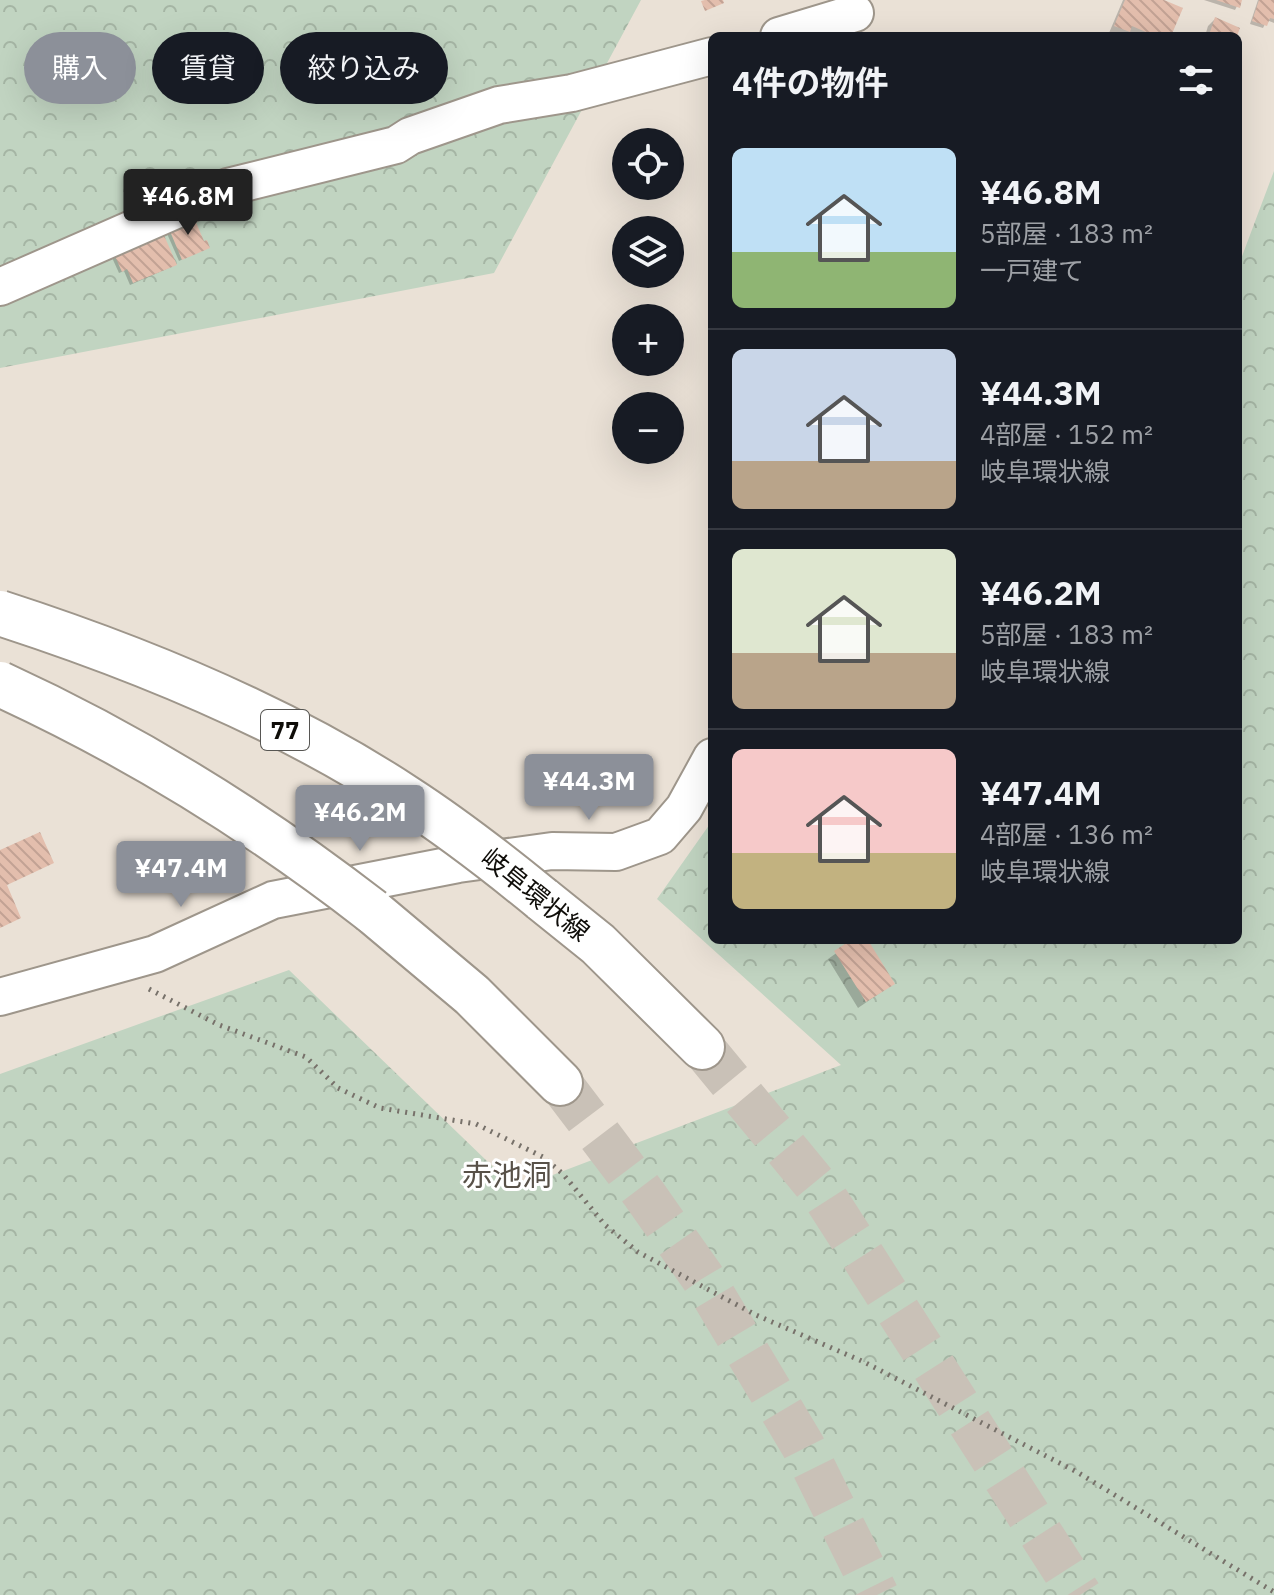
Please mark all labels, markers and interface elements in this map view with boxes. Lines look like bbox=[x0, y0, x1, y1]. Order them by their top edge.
chip: 購入 bbox=[24, 32, 136, 104]
chip: 賃貸 bbox=[152, 32, 264, 104]
chip: 絞り込み bbox=[280, 32, 448, 104]
icon: filters bbox=[1174, 58, 1218, 102]
text: 4件の物件 bbox=[732, 60, 888, 104]
map controls bbox=[612, 128, 684, 464]
button: locate bbox=[612, 128, 684, 200]
pin: ¥46.8M bbox=[123, 169, 253, 237]
text: ¥46.8M bbox=[980, 169, 1102, 213]
text: ¥46.8M bbox=[141, 178, 235, 212]
icon: home bbox=[796, 180, 892, 276]
button: layers bbox=[612, 216, 684, 288]
text: 5部屋 · 183 m² bbox=[980, 216, 1153, 250]
text: 一戸建て bbox=[980, 253, 1084, 287]
button: + bbox=[612, 304, 684, 376]
text: ¥44.3M bbox=[980, 370, 1102, 414]
icon: home bbox=[796, 381, 892, 477]
button: − bbox=[612, 392, 684, 464]
text: 4部屋 · 152 m² bbox=[980, 417, 1153, 451]
text: 岐阜環状線 bbox=[980, 454, 1110, 488]
text: ¥46.2M bbox=[980, 570, 1102, 614]
icon: home bbox=[796, 581, 892, 677]
text: 5部屋 · 183 m² bbox=[980, 617, 1153, 651]
text: 岐阜環状線 bbox=[980, 654, 1110, 688]
road number: 77 bbox=[261, 710, 309, 750]
pin: ¥44.3M bbox=[524, 754, 654, 822]
text: ¥44.3M bbox=[542, 763, 636, 797]
text: ¥47.4M bbox=[980, 770, 1102, 814]
icon: home bbox=[796, 781, 892, 877]
pin: ¥46.2M bbox=[295, 785, 425, 853]
text: ¥46.2M bbox=[313, 794, 407, 828]
text: 4部屋 · 136 m² bbox=[980, 817, 1153, 851]
street label: 岐阜環状線 bbox=[475, 840, 597, 948]
pin: ¥47.4M bbox=[116, 841, 246, 909]
text: ¥47.4M bbox=[134, 850, 228, 884]
text: 岐阜環状線 bbox=[980, 854, 1110, 888]
district label: 赤池洞 bbox=[462, 1155, 552, 1194]

